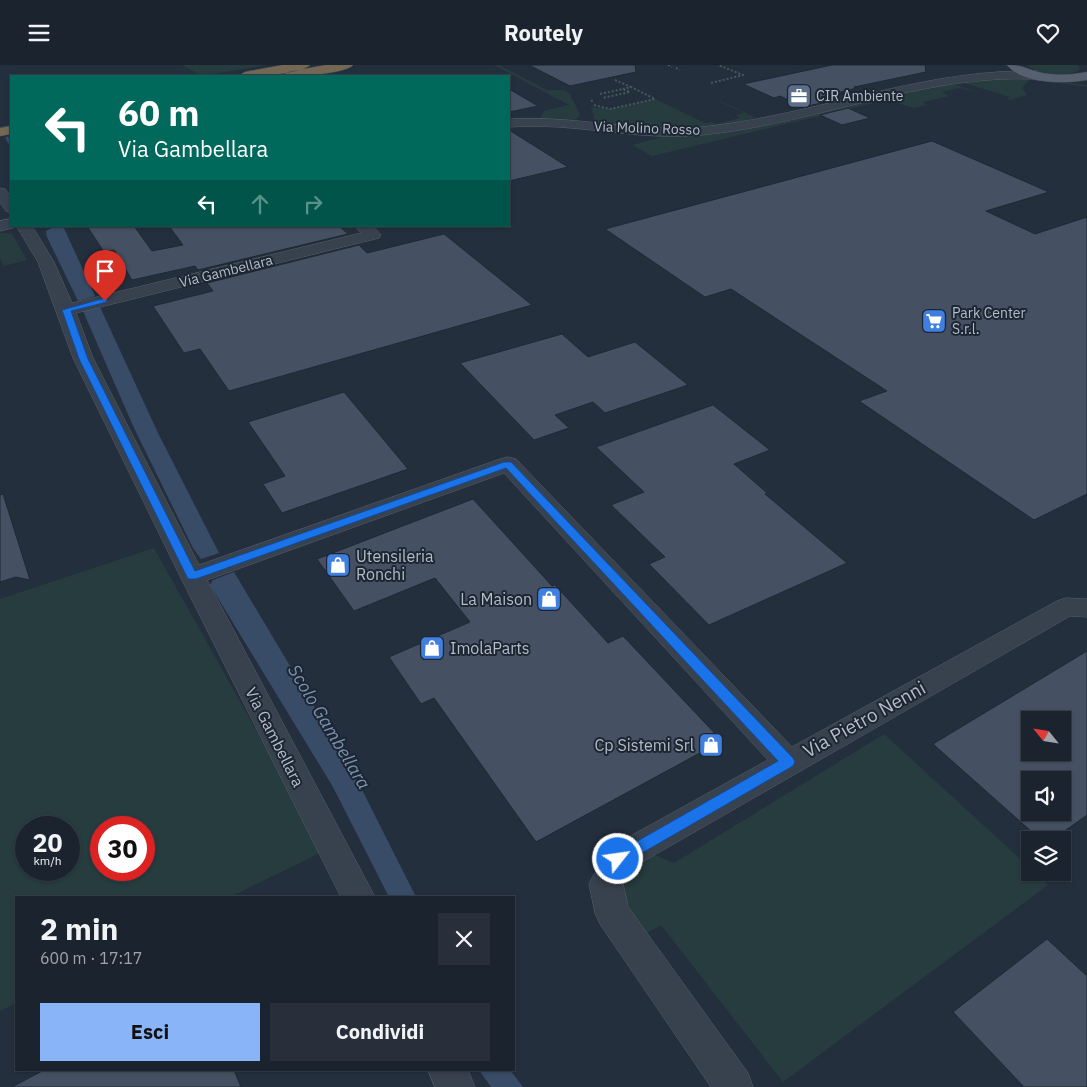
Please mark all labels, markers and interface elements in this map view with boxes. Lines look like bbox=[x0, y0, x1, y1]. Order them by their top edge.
text: Routely bbox=[504, 18, 583, 47]
icon: menu bbox=[25, 19, 53, 47]
icon: heart bbox=[1034, 19, 1062, 47]
office icon: CIR Ambiente bbox=[786, 83, 812, 109]
place label: CIR Ambiente bbox=[816, 87, 904, 105]
text: 60 m bbox=[118, 90, 200, 136]
icon: left bbox=[35, 95, 100, 160]
street label: Via Molino Rosso bbox=[594, 117, 701, 139]
text: Via Gambellara bbox=[118, 134, 268, 163]
icon: left bbox=[193, 190, 221, 218]
icon: ahead bbox=[246, 190, 274, 218]
icon: right bbox=[299, 190, 327, 218]
pin bbox=[84, 250, 126, 301]
street label: Via Gambellara bbox=[177, 251, 275, 291]
icon: arrive bbox=[91, 257, 119, 285]
place label: Park Center S.r.l. bbox=[952, 304, 1026, 338]
supermarket icon: Park Center S.r.l. bbox=[921, 308, 947, 334]
place label: Utensileria Ronchi bbox=[356, 546, 434, 584]
shop icon: Utensileria Ronchi bbox=[325, 552, 351, 578]
shop icon: La Maison bbox=[536, 586, 562, 612]
place label: La Maison bbox=[460, 589, 532, 609]
shop icon: ImolaParts bbox=[419, 635, 445, 661]
place label: ImolaParts bbox=[450, 638, 530, 658]
water label: Scolo Gambellara bbox=[283, 660, 376, 793]
street label: Via Pietro Nenni bbox=[798, 675, 930, 763]
street label: Via Gambellara bbox=[241, 684, 309, 791]
north arrow bbox=[1021, 711, 1071, 761]
map controls bbox=[1021, 711, 1071, 881]
shop icon: Cp Sistemi Srl bbox=[698, 732, 724, 758]
place label: Cp Sistemi Srl bbox=[594, 735, 694, 755]
button: sound bbox=[1021, 771, 1071, 821]
speed limit sign: 30 bbox=[90, 816, 155, 881]
text: 20 bbox=[32, 826, 63, 859]
button: layers bbox=[1021, 831, 1071, 881]
position arrow bbox=[591, 832, 643, 884]
text: km/h bbox=[33, 853, 62, 868]
text: 2 min bbox=[40, 909, 118, 948]
button: close bbox=[438, 913, 490, 965]
text: 600 m · 17:17 bbox=[40, 948, 142, 968]
button: Esci bbox=[40, 1003, 260, 1061]
button: Condividi bbox=[270, 1003, 490, 1061]

